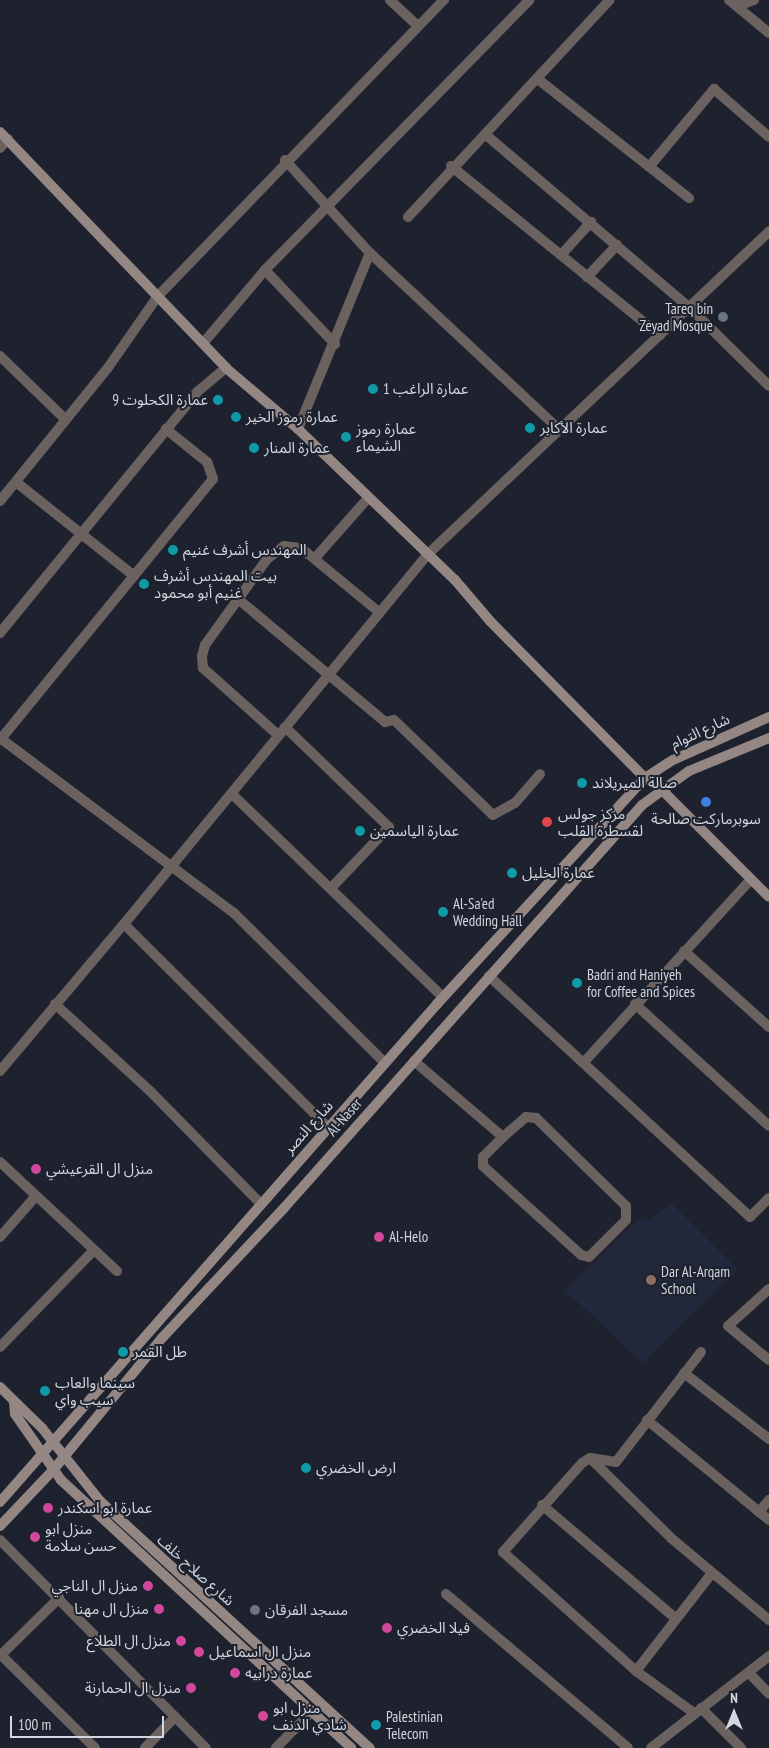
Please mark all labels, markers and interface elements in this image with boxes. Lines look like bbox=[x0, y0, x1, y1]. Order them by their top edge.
place label: Tareq bin Zeyad Mosque bbox=[639, 299, 713, 334]
marker: Tareq bin Zeyad Mosque bbox=[717, 311, 729, 323]
place label: عمارة الراغب 1 bbox=[383, 380, 468, 398]
marker: عمارة الراغب 1 bbox=[367, 383, 379, 395]
place label: عمارة الكحلوت 9 bbox=[112, 391, 208, 409]
marker: عمارة الكحلوت 9 bbox=[212, 394, 224, 406]
place label: عمارة رموز الخير bbox=[246, 408, 338, 426]
marker: عمارة رموز الخير bbox=[230, 411, 242, 423]
place label: عمارة رموز الشيماء bbox=[356, 419, 416, 454]
place label: عمارة الأكابر bbox=[540, 419, 608, 437]
marker: عمارة الأكابر bbox=[524, 422, 536, 434]
marker: عمارة رموز الشيماء bbox=[340, 431, 352, 443]
place label: عمارة المنار bbox=[264, 439, 330, 457]
marker: عمارة المنار bbox=[248, 442, 260, 454]
place label: المهندس أشرف غنيم bbox=[183, 541, 307, 559]
marker: المهندس أشرف غنيم bbox=[167, 544, 179, 556]
place label: بيت المهندس أشرف غنيم أبو محمود bbox=[154, 566, 277, 601]
marker: بيت المهندس أشرف غنيم أبو محمود bbox=[138, 578, 150, 590]
street label: شارع التوام bbox=[667, 709, 733, 753]
place label: صالة الميريلاند bbox=[592, 774, 677, 792]
marker: صالة الميريلاند bbox=[576, 777, 588, 789]
marker: سوبرماركت صالحة bbox=[700, 796, 712, 808]
place label: مركز جولس لقسطرة القلب bbox=[558, 804, 643, 839]
place label: سوبرماركت صالحة bbox=[651, 810, 761, 828]
marker: مركز جولس لقسطرة القلب bbox=[540, 815, 554, 829]
place label: عمارة الياسمين bbox=[370, 822, 459, 840]
marker: عمارة الياسمين bbox=[354, 825, 366, 837]
place label: عمارة الخليل bbox=[522, 864, 595, 882]
marker: عمارة الخليل bbox=[506, 867, 518, 879]
place label: Al-Sa'ed Wedding Hall bbox=[453, 894, 522, 929]
marker: Al-Sa'ed Wedding Hall bbox=[437, 906, 449, 918]
place label: Badri and Haniyeh for Coffee and Spices bbox=[587, 965, 695, 1000]
marker: Badri and Haniyeh for Coffee and Spices bbox=[571, 977, 583, 989]
street label: Al-Naser bbox=[323, 1094, 365, 1140]
street label: شارع النصر bbox=[279, 1097, 337, 1157]
place label: منزل ال القرعيشي bbox=[46, 1160, 153, 1178]
marker: منزل ال القرعيشي bbox=[30, 1163, 42, 1175]
place label: Al-Helo bbox=[389, 1228, 428, 1246]
marker: Al-Helo bbox=[373, 1231, 385, 1243]
place label: Dar Al-Arqam School bbox=[661, 1262, 730, 1297]
marker: Dar Al-Arqam School bbox=[645, 1274, 657, 1286]
place label: طل القمر bbox=[133, 1343, 187, 1361]
marker: طل القمر bbox=[117, 1346, 129, 1358]
place label: سينما والعاب سيب واي bbox=[55, 1373, 135, 1408]
marker: سينما والعاب سيب واي bbox=[39, 1385, 51, 1397]
place label: ارض الخضري bbox=[316, 1459, 396, 1477]
marker: ارض الخضري bbox=[300, 1462, 312, 1474]
place label: عمارة ابو اسكندر bbox=[58, 1499, 152, 1517]
marker: عمارة ابو اسكندر bbox=[42, 1502, 54, 1514]
place label: منزل ابو حسن سلامة bbox=[45, 1519, 117, 1554]
marker: منزل ابو حسن سلامة bbox=[29, 1531, 41, 1543]
street label: شارع صلاح خلف bbox=[154, 1531, 238, 1609]
place label: منزل ال الناجي bbox=[51, 1577, 138, 1595]
marker: منزل ال الناجي bbox=[142, 1580, 154, 1592]
place label: منزل ال مهنا bbox=[74, 1600, 149, 1618]
place label: مسجد الفرقان bbox=[265, 1601, 348, 1619]
marker: منزل ال مهنا bbox=[153, 1603, 165, 1615]
marker: مسجد الفرقان bbox=[249, 1604, 261, 1616]
place label: فيلا الخضري bbox=[397, 1619, 470, 1637]
marker: فيلا الخضري bbox=[381, 1622, 393, 1634]
place label: منزل ال الطلاع bbox=[87, 1632, 171, 1650]
marker: منزل ال الطلاع bbox=[175, 1635, 187, 1647]
place label: منزل ال اسماعيل bbox=[209, 1643, 311, 1661]
marker: منزل ال اسماعيل bbox=[193, 1646, 205, 1658]
place label: عمارة درابيه bbox=[245, 1664, 313, 1682]
marker: عمارة درابيه bbox=[229, 1667, 241, 1679]
place label: منزل ال الحمارنة bbox=[85, 1679, 181, 1697]
marker: منزل ال الحمارنة bbox=[185, 1682, 197, 1694]
north arrow bbox=[709, 1688, 759, 1738]
text: N bbox=[730, 1689, 738, 1707]
place label: منزل ابو شادي الدنف bbox=[273, 1698, 347, 1733]
scale bar bbox=[12, 1706, 166, 1738]
place label: Palestinian Telecom bbox=[386, 1707, 443, 1742]
marker: منزل ابو شادي الدنف bbox=[257, 1710, 269, 1722]
text: 100 m bbox=[18, 1715, 51, 1734]
marker: Palestinian Telecom bbox=[370, 1719, 382, 1731]

